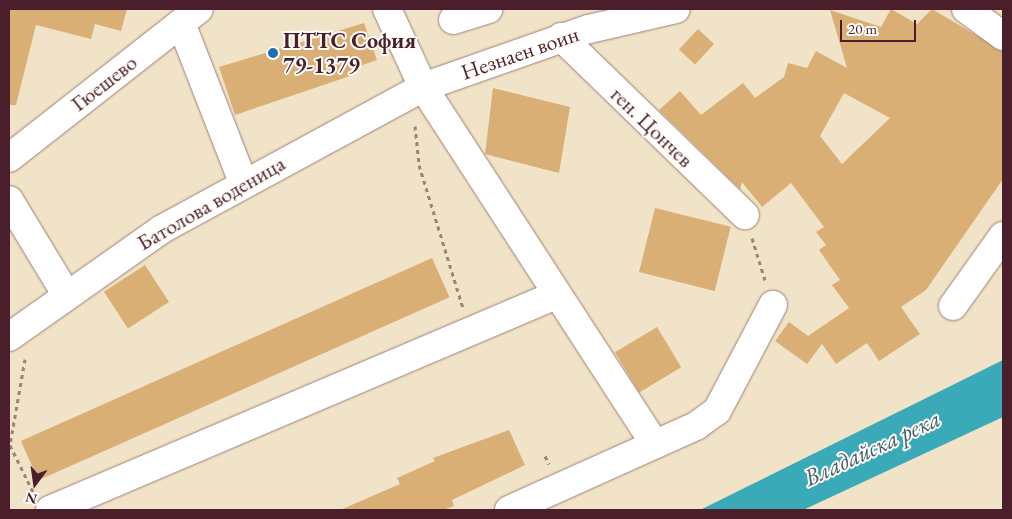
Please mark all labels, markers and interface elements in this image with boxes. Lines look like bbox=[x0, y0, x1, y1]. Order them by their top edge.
scale bar bbox=[842, 10, 918, 42]
text: 20 m bbox=[848, 19, 877, 38]
street label: Незнаен воин bbox=[458, 21, 582, 85]
place label: ПТТС София 79-1379 bbox=[283, 27, 416, 78]
marker: ПТТС София 79-1379 bbox=[267, 47, 279, 59]
street label: Гюешево bbox=[66, 49, 142, 117]
street label: ген. Цончев bbox=[605, 81, 699, 173]
street label: Батолова воденица bbox=[132, 150, 290, 256]
water label: Владайска река bbox=[799, 404, 945, 492]
north arrow bbox=[10, 459, 60, 509]
text: N bbox=[24, 488, 39, 509]

